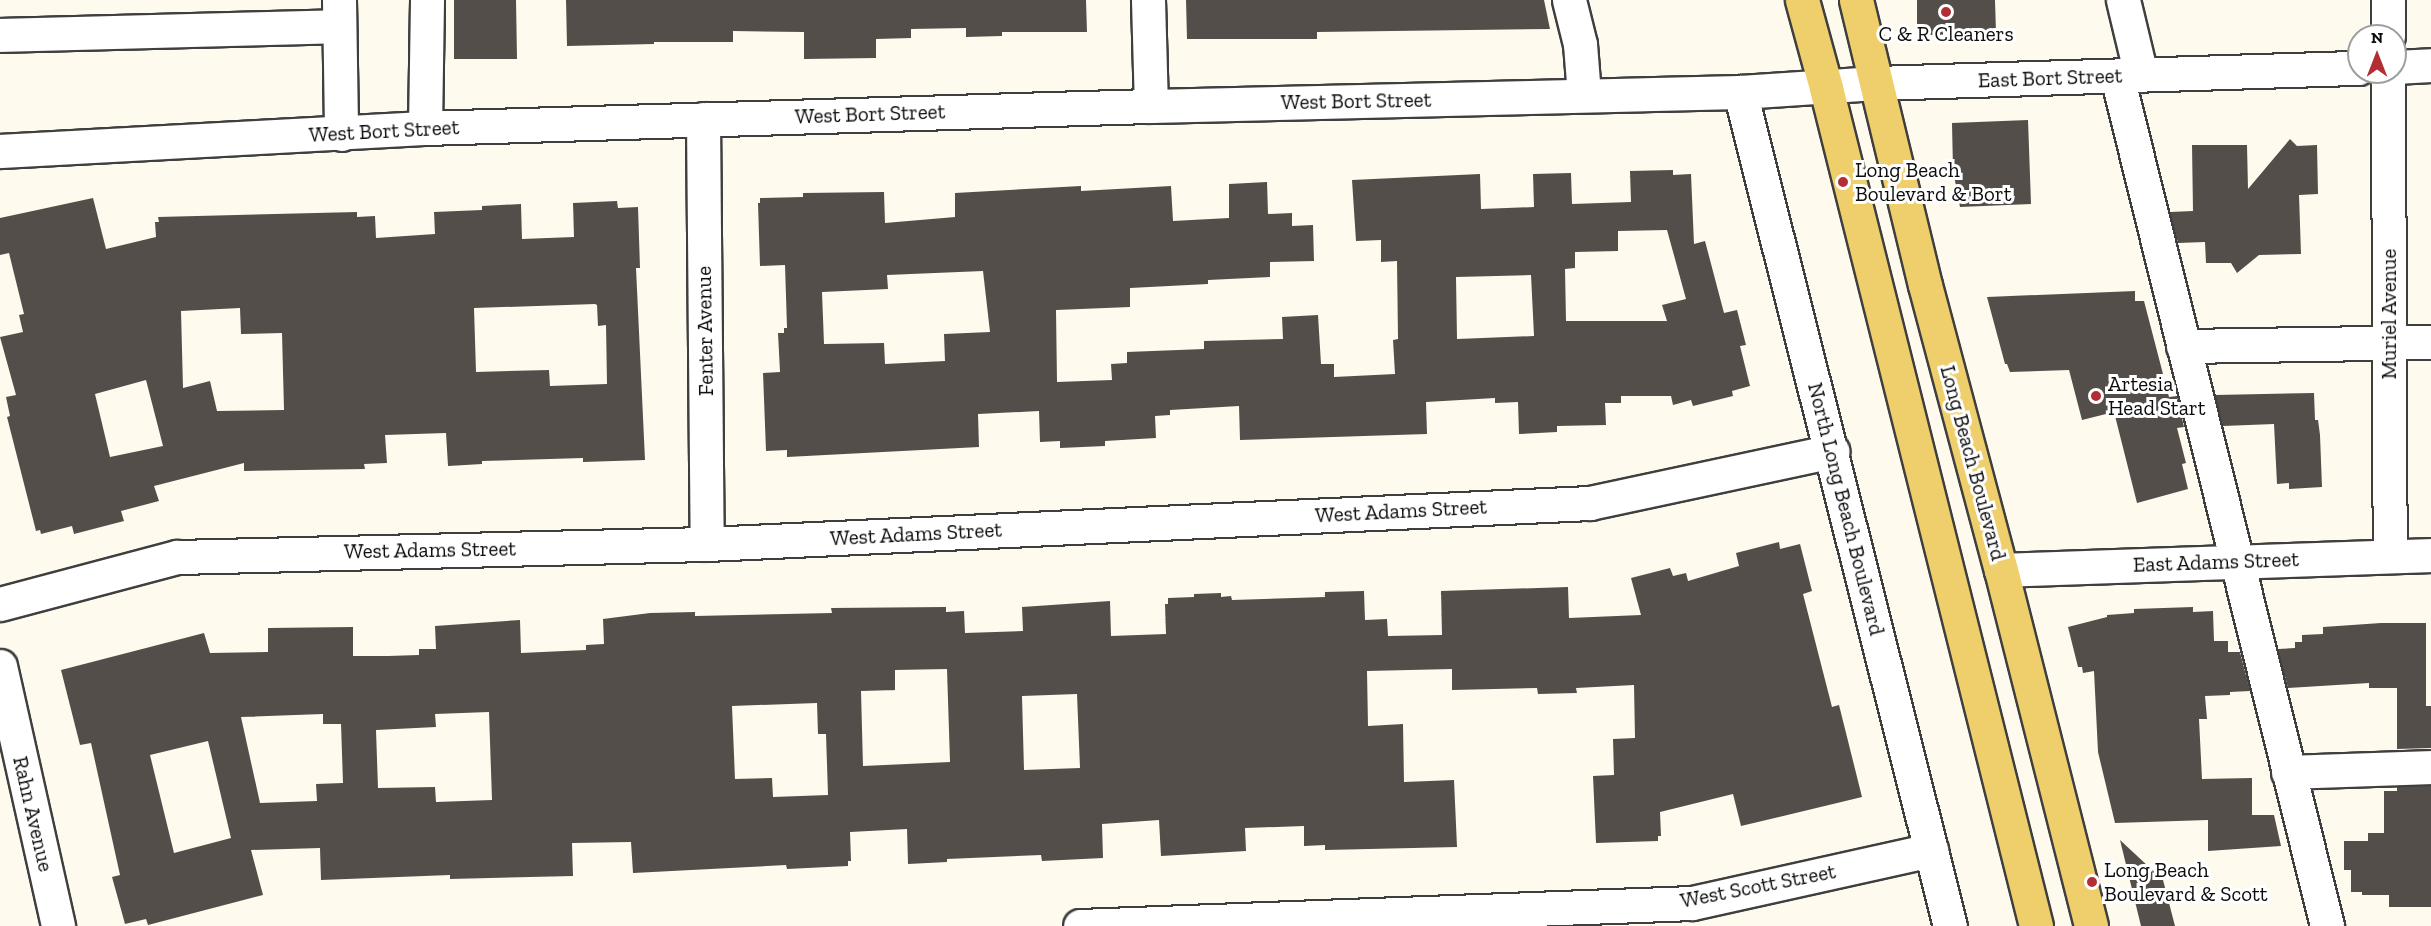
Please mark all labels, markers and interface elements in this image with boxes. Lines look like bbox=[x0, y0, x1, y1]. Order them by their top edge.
marker: C & R Cleaners bbox=[1939, 5, 1953, 19]
place label: C & R Cleaners bbox=[1878, 21, 2014, 47]
north arrow bbox=[2347, 24, 2407, 84]
text: N bbox=[2371, 28, 2383, 47]
street label: East Bort Street bbox=[1977, 63, 2123, 93]
street label: West Bort Street bbox=[1281, 87, 1431, 115]
street label: West Bort Street bbox=[794, 99, 946, 129]
street label: West Bort Street bbox=[308, 114, 460, 148]
place label: Long Beach Boulevard & Bort bbox=[1855, 157, 2011, 207]
marker: Long Beach Boulevard & Bort bbox=[1836, 175, 1850, 189]
street label: Muriel Avenue bbox=[2376, 248, 2402, 380]
street label: Fenter Avenue bbox=[691, 265, 719, 397]
street label: Long Beach Boulevard bbox=[1935, 363, 2011, 563]
place label: Artesia Head Start bbox=[2108, 371, 2205, 421]
street label: North Long Beach Boulevard bbox=[1802, 380, 1890, 638]
marker: Artesia Head Start bbox=[2089, 389, 2103, 403]
street label: West Adams Street bbox=[1314, 494, 1488, 528]
street label: West Adams Street bbox=[829, 517, 1003, 551]
street label: West Adams Street bbox=[343, 536, 517, 564]
street label: East Adams Street bbox=[2132, 546, 2300, 578]
street label: Rahn Avenue bbox=[7, 754, 59, 874]
place label: Long Beach Boulevard & Scott bbox=[2104, 857, 2268, 907]
street label: West Scott Street bbox=[1678, 859, 1838, 913]
marker: Long Beach Boulevard & Scott bbox=[2085, 875, 2099, 889]

